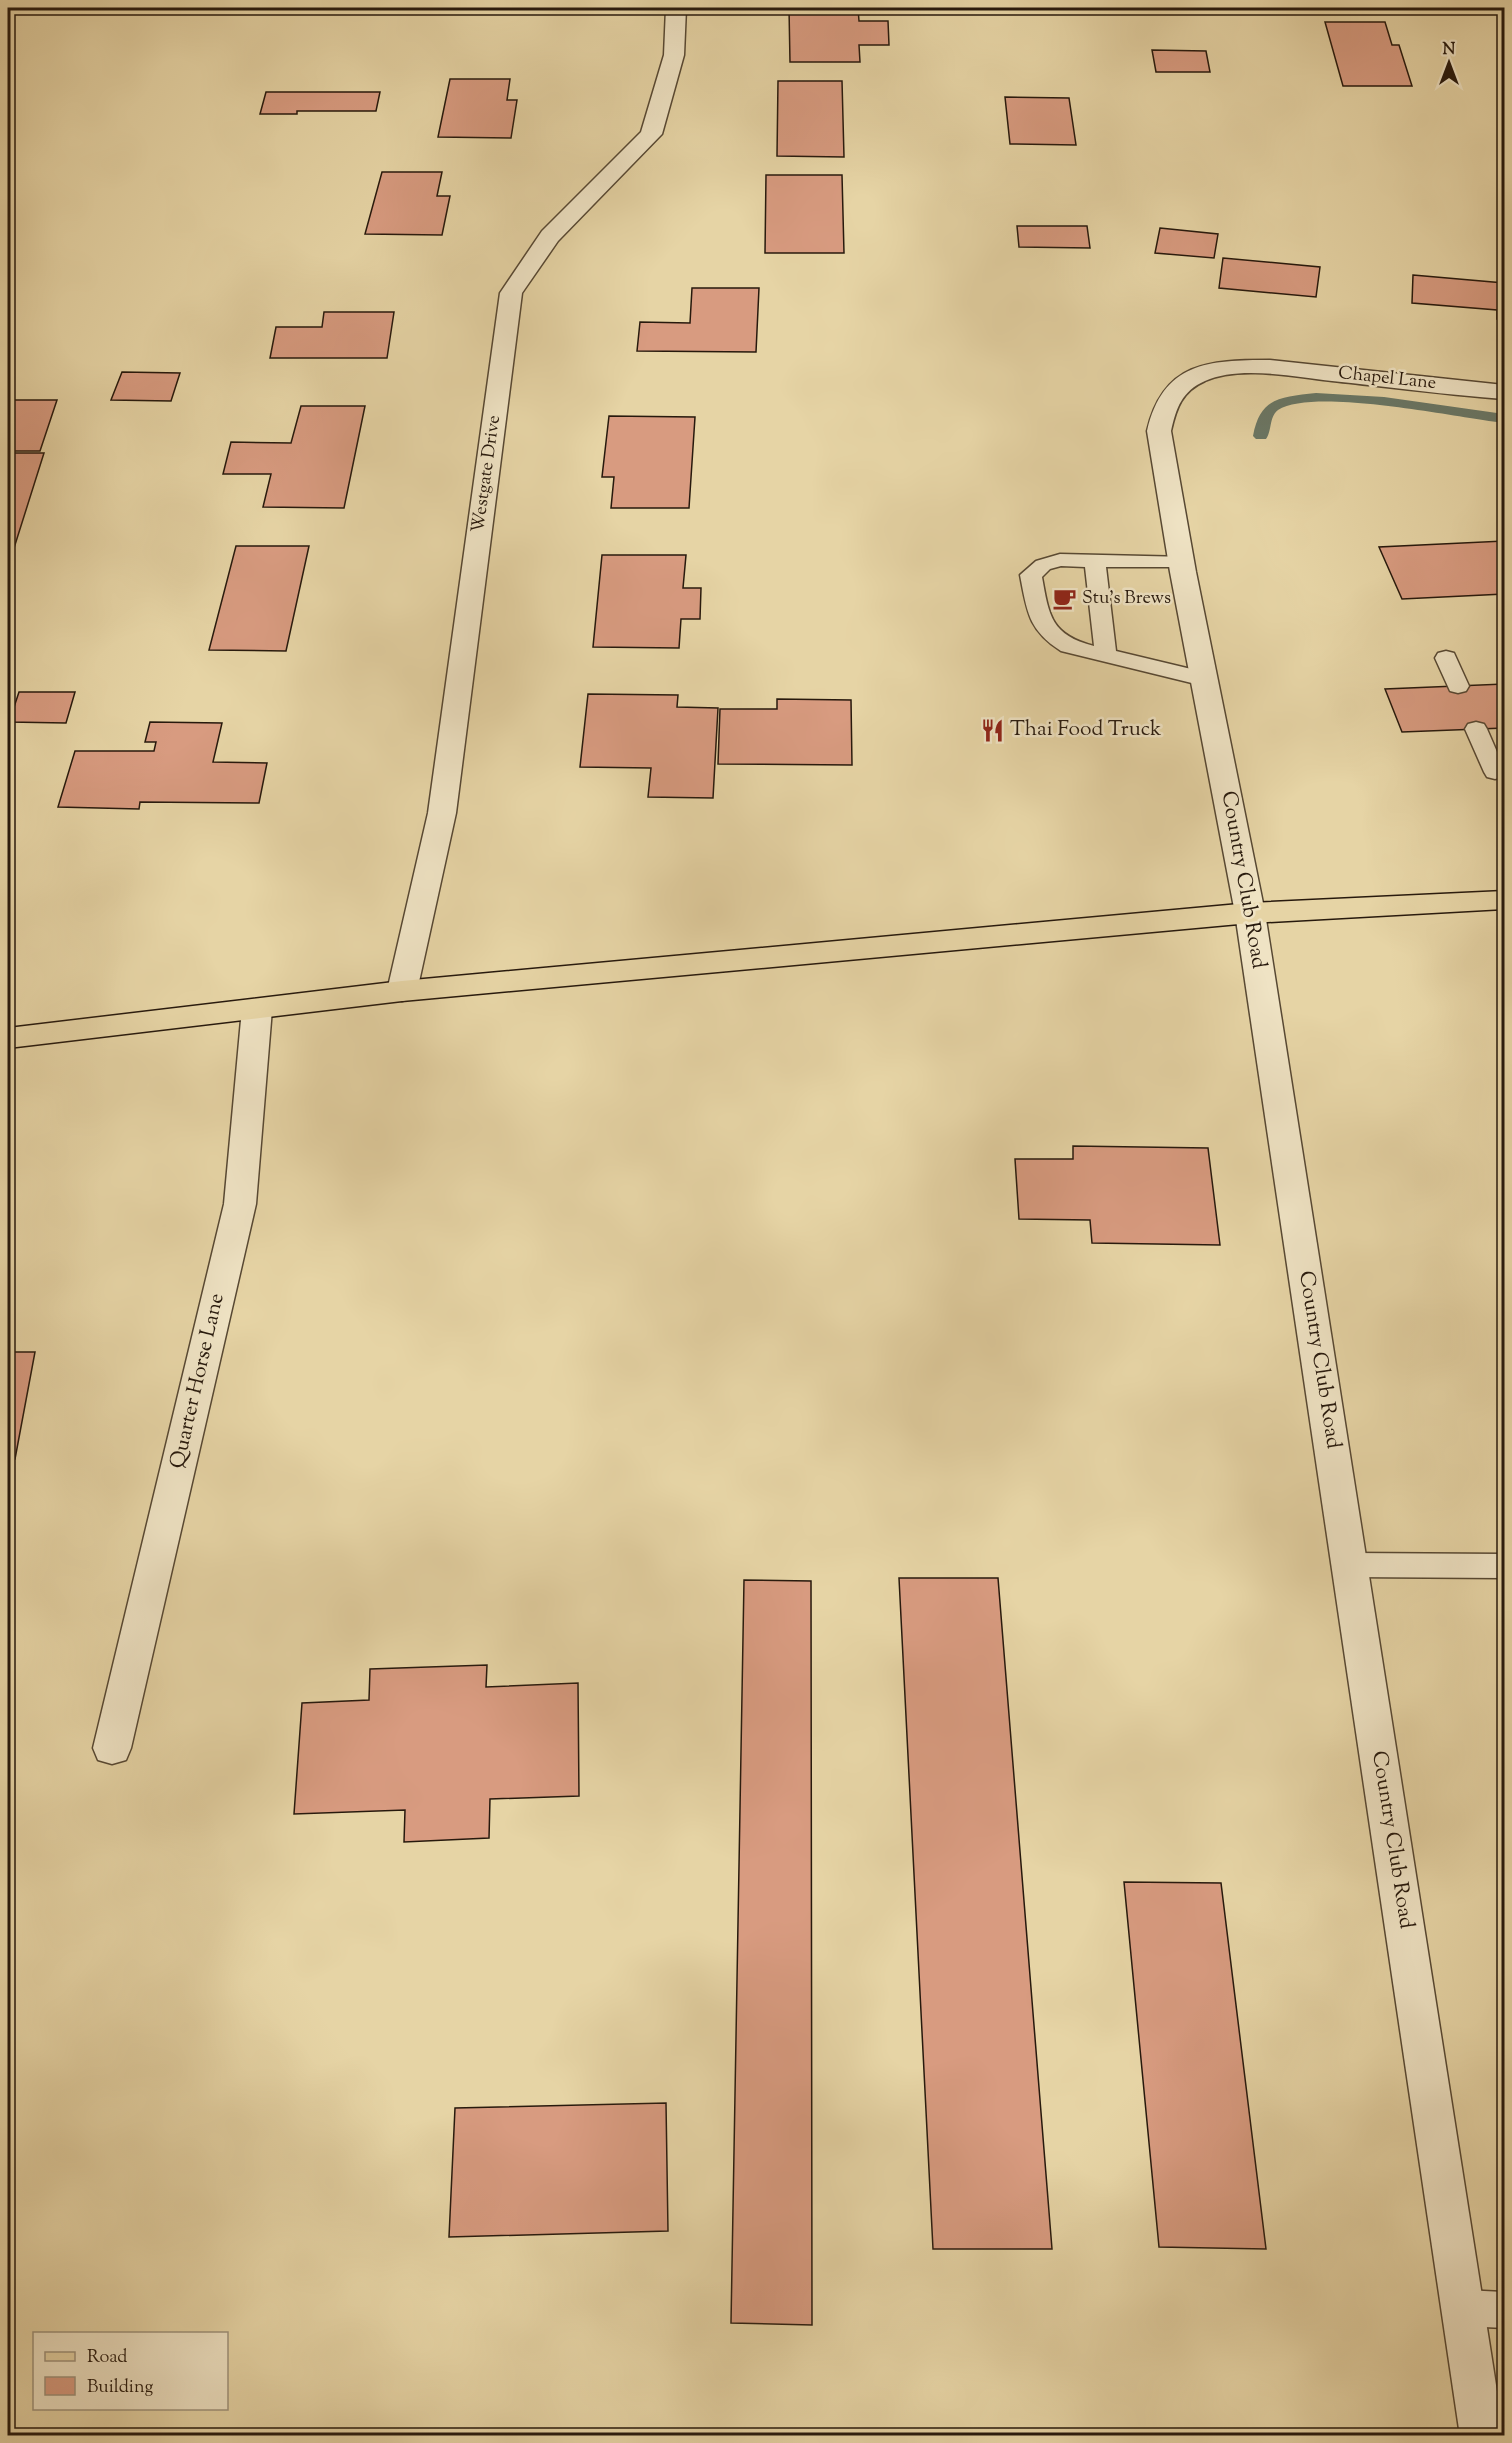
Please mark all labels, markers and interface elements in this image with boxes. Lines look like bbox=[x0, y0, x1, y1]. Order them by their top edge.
north arrow bbox=[1419, 33, 1479, 93]
text: N bbox=[1443, 39, 1456, 62]
street label: Chapel Lane bbox=[1337, 361, 1437, 397]
street label: Westgate Drive bbox=[466, 414, 508, 534]
cafe icon: Stu's Brews bbox=[1051, 586, 1077, 612]
place label: Stu's Brews bbox=[1082, 586, 1171, 612]
place label: Thai Food Truck bbox=[1010, 715, 1162, 745]
restaurant icon: Thai Food Truck bbox=[979, 717, 1005, 743]
street label: Country Club Road bbox=[1213, 789, 1273, 971]
street label: Country Club Road bbox=[1290, 1269, 1348, 1451]
street label: Quarter Horse Lane bbox=[163, 1290, 233, 1472]
street label: Country Club Road bbox=[1363, 1749, 1421, 1931]
legend bbox=[33, 2332, 228, 2410]
text: Road bbox=[87, 2345, 127, 2371]
text: Building bbox=[87, 2375, 153, 2401]

